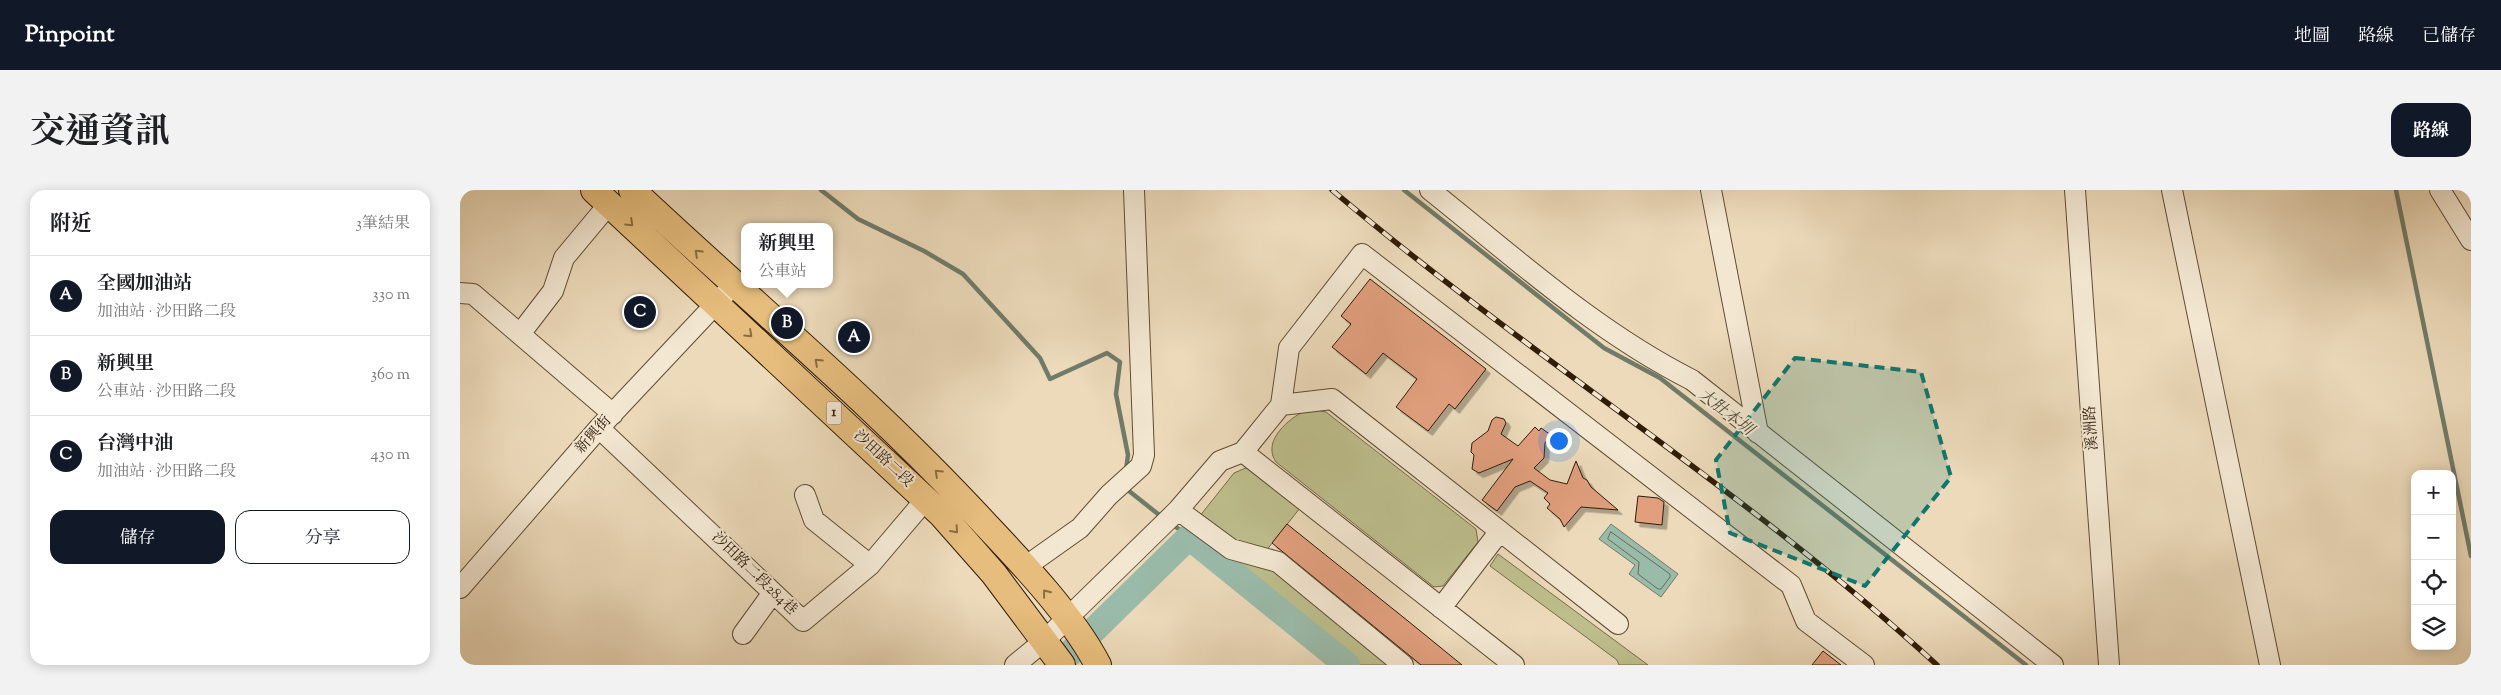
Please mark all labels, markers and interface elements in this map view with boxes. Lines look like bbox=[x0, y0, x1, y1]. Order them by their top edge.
text: Pinpoint bbox=[25, 18, 114, 52]
text: 地圖 bbox=[2294, 24, 2330, 50]
text: 路線 bbox=[2358, 24, 2394, 50]
text: 已儲存 bbox=[2422, 24, 2476, 50]
button: 路線 bbox=[2391, 103, 2471, 157]
text: 交通資訊 bbox=[30, 108, 170, 159]
text: 附近 bbox=[50, 210, 92, 240]
text: 3筆結果 bbox=[356, 213, 410, 236]
one-way arrow bbox=[624, 217, 633, 226]
popup bbox=[741, 223, 833, 288]
text: 新興里 bbox=[758, 231, 816, 258]
one-way arrow bbox=[695, 250, 704, 259]
text: 公車站 bbox=[758, 261, 807, 284]
text: 全國加油站 bbox=[97, 271, 192, 298]
text: A bbox=[60, 284, 73, 307]
text: 330 m bbox=[372, 284, 410, 307]
pin: C bbox=[624, 293, 656, 331]
text: 加油站 · 沙田路二段 bbox=[97, 301, 236, 324]
pin: B bbox=[771, 304, 803, 342]
pin: A bbox=[838, 318, 870, 356]
one-way arrow bbox=[743, 328, 752, 337]
text: 新興里 bbox=[97, 351, 154, 378]
one-way arrow bbox=[815, 359, 824, 368]
text: B bbox=[61, 364, 71, 387]
text: 360 m bbox=[371, 364, 410, 387]
text: 公車站 · 沙田路二段 bbox=[97, 381, 236, 404]
water label: 大肚本圳 bbox=[1693, 384, 1760, 444]
road number: 1 bbox=[826, 402, 842, 424]
street label: 溪洲路 bbox=[2080, 405, 2104, 451]
street label: 新興街 bbox=[571, 411, 617, 459]
street label: 沙田路二段 bbox=[848, 426, 918, 492]
your location bbox=[1546, 428, 1572, 454]
text: 台灣中油 bbox=[97, 431, 173, 458]
text: C bbox=[60, 444, 72, 467]
text: 430 m bbox=[371, 444, 410, 467]
text: 加油站 · 沙田路二段 bbox=[97, 461, 236, 484]
one-way arrow bbox=[934, 470, 943, 479]
map controls bbox=[2411, 470, 2456, 650]
button: + bbox=[2411, 470, 2456, 515]
button: 儲存 bbox=[50, 510, 225, 564]
button: 分享 bbox=[235, 510, 410, 564]
button: − bbox=[2411, 515, 2456, 560]
one-way arrow bbox=[950, 525, 959, 534]
street label: 沙田路二段284巷 bbox=[706, 528, 802, 620]
button: locate bbox=[2411, 560, 2456, 605]
one-way arrow bbox=[1044, 590, 1052, 599]
button: layers bbox=[2411, 605, 2456, 650]

